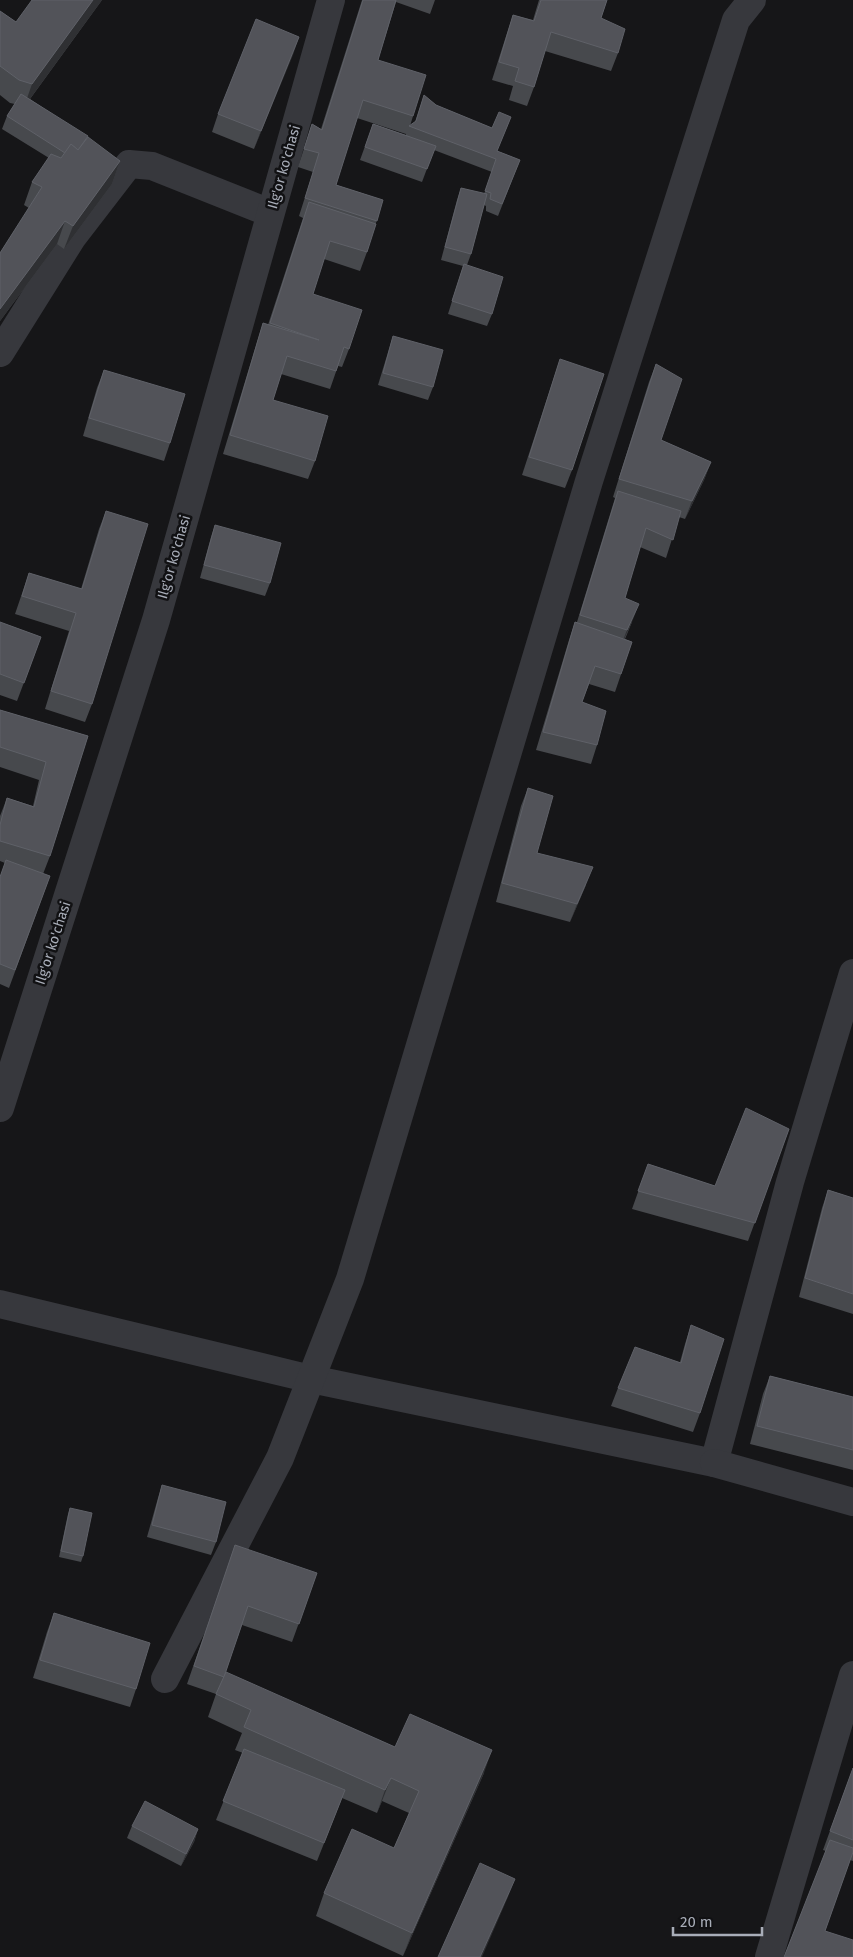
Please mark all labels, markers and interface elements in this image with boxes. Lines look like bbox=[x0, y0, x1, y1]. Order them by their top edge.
street label: Ilg'or ko'chasi bbox=[264, 123, 304, 211]
street label: Ilg'or ko'chasi bbox=[154, 513, 194, 601]
street label: Ilg'or ko'chasi bbox=[32, 899, 74, 987]
scale bar bbox=[673, 1904, 762, 1936]
text: 20 m bbox=[680, 1913, 713, 1931]

